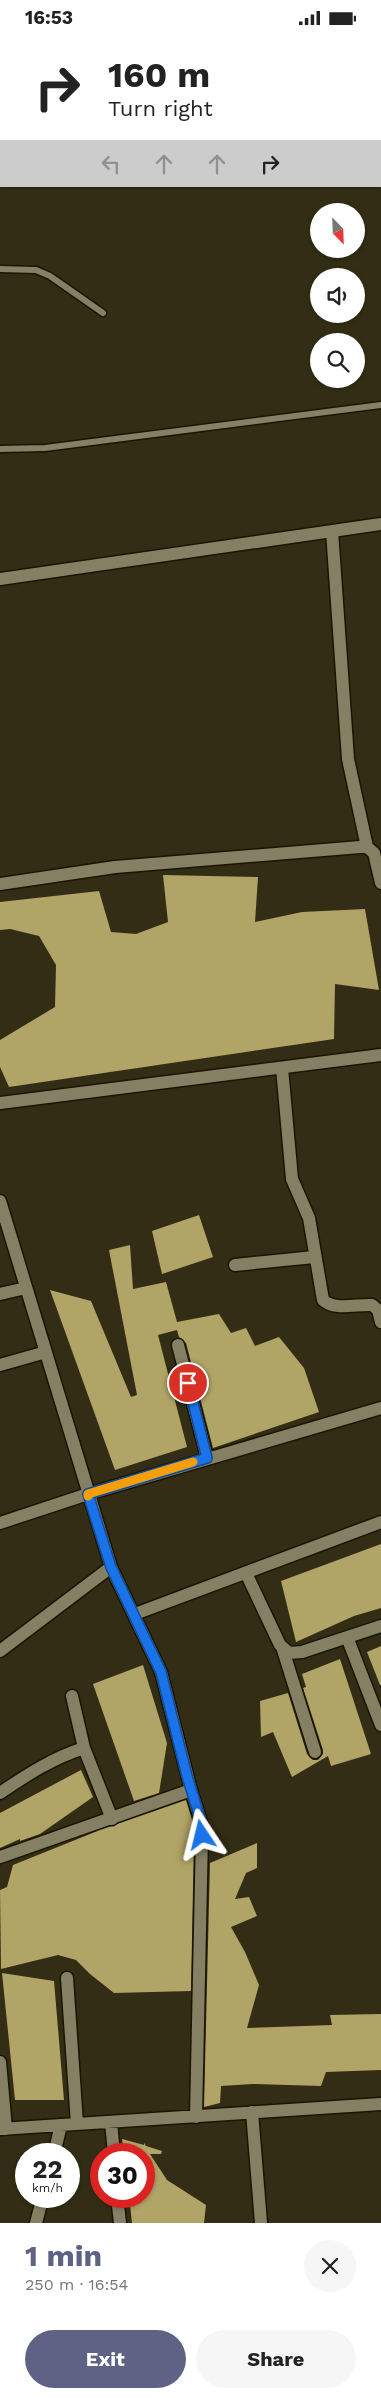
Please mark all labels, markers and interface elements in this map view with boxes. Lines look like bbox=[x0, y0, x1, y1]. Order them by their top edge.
text: 16:53 bbox=[25, 6, 73, 29]
text: 160 m bbox=[108, 54, 210, 96]
icon: right bbox=[25, 55, 90, 120]
text: Turn right bbox=[108, 96, 213, 121]
icon: left bbox=[97, 150, 125, 178]
icon: ahead bbox=[150, 150, 178, 178]
icon: ahead bbox=[203, 150, 231, 178]
icon: right bbox=[256, 150, 284, 178]
north arrow bbox=[310, 203, 365, 257]
map controls bbox=[310, 203, 365, 388]
button: sound bbox=[310, 268, 365, 323]
button: search bbox=[310, 333, 365, 388]
pin bbox=[167, 1362, 209, 1404]
icon: arrive bbox=[174, 1369, 202, 1397]
position arrow bbox=[175, 1808, 227, 1860]
speed limit sign: 30 bbox=[90, 2143, 155, 2208]
text: 22 bbox=[33, 2155, 62, 2184]
text: km/h bbox=[32, 2181, 63, 2195]
text: 1 min bbox=[25, 2238, 102, 2273]
button: close bbox=[304, 2240, 356, 2292]
text: 250 m · 16:54 bbox=[25, 2275, 128, 2294]
button: Exit bbox=[25, 2330, 186, 2388]
button: Share bbox=[196, 2330, 356, 2388]

